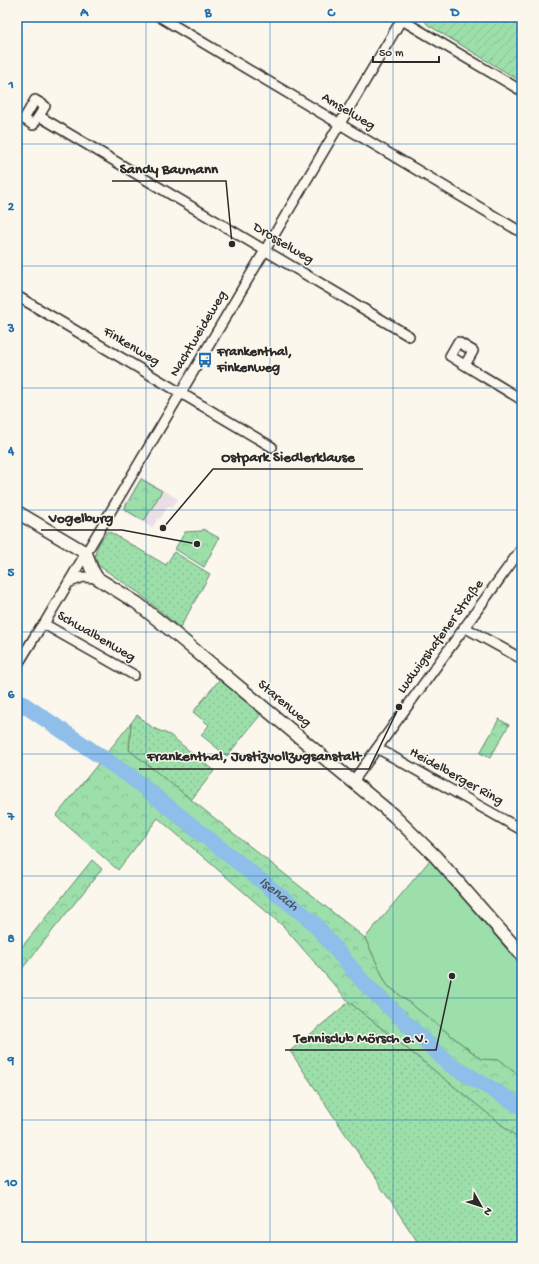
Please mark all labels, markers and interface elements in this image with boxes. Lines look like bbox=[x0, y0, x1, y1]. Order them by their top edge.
text: A bbox=[79, 6, 89, 21]
text: B bbox=[204, 6, 213, 21]
text: C bbox=[326, 6, 336, 21]
text: D bbox=[450, 6, 460, 21]
scale bar bbox=[373, 38, 439, 64]
text: 50 m bbox=[379, 47, 404, 61]
text: 1 bbox=[7, 78, 14, 93]
street label: Amselweg bbox=[318, 89, 378, 135]
callout: Sandy Baumann bbox=[112, 154, 226, 181]
text: Sandy Baumann bbox=[120, 161, 219, 179]
text: 2 bbox=[8, 200, 15, 215]
street label: Drosselweg bbox=[249, 219, 317, 269]
street label: Nachtweideweg bbox=[167, 288, 231, 380]
text: 3 bbox=[7, 322, 15, 337]
street label: Finkenweg bbox=[99, 323, 162, 371]
place label: Frankenthal, Finkenweg bbox=[216, 344, 292, 377]
bus stop icon: Frankenthal, Finkenweg bbox=[196, 351, 214, 369]
callout: Ostpark Siedlerklause bbox=[213, 442, 363, 469]
text: 4 bbox=[7, 444, 15, 459]
text: Ostpark Siedlerklause bbox=[221, 449, 356, 467]
callout: Vogelburg bbox=[41, 503, 122, 530]
text: Vogelburg bbox=[48, 510, 114, 528]
text: 5 bbox=[8, 566, 15, 581]
street label: Ludwigshafener Straße bbox=[394, 576, 488, 697]
street label: Schwalbenweg bbox=[54, 608, 138, 666]
street label: Starenweg bbox=[254, 677, 314, 731]
text: 6 bbox=[8, 688, 15, 703]
callout: Frankenthal, Justizvollzugsanstalt bbox=[139, 742, 369, 769]
street label: Heidelberger Ring bbox=[406, 744, 506, 810]
text: Frankenthal, Justizvollzugsanstalt bbox=[146, 748, 363, 766]
text: 7 bbox=[7, 810, 16, 825]
water label: Isenach bbox=[255, 873, 303, 916]
text: 8 bbox=[7, 932, 15, 947]
callout: Tennisclub Mörsch e.V. bbox=[285, 1023, 436, 1050]
text: Tennisclub Mörsch e.V. bbox=[293, 1030, 428, 1048]
text: 9 bbox=[7, 1054, 15, 1069]
text: 10 bbox=[4, 1176, 18, 1191]
north arrow bbox=[461, 1186, 501, 1226]
text: N bbox=[480, 1204, 494, 1218]

